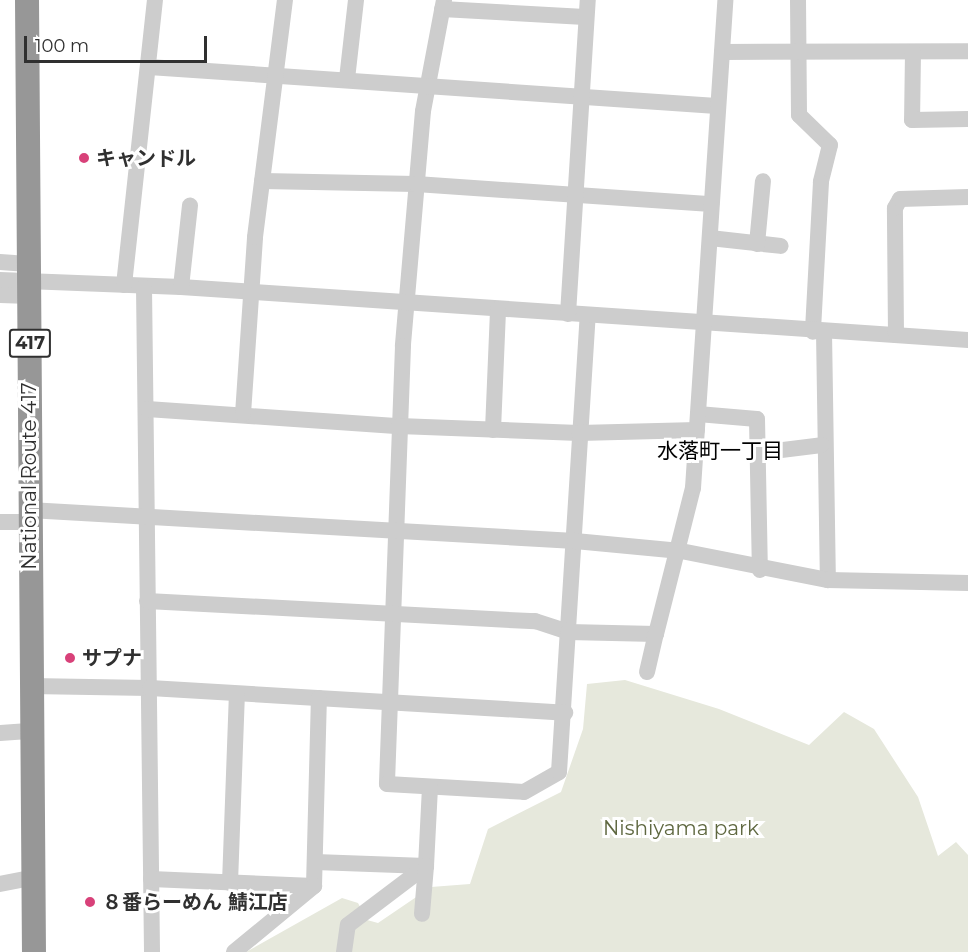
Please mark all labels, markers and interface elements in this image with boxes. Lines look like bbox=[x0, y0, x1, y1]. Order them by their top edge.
scale bar bbox=[27, 24, 210, 62]
text: 100 m bbox=[35, 35, 89, 57]
place label: キャンドル bbox=[96, 146, 196, 170]
marker: キャンドル bbox=[77, 151, 91, 165]
road number: 417 bbox=[8, 328, 52, 358]
street label: National Route 417 bbox=[17, 382, 41, 570]
district label: 水落町一丁目 bbox=[657, 438, 783, 464]
place label: サプナ bbox=[82, 646, 142, 670]
marker: サプナ bbox=[63, 651, 77, 665]
park label: Nishiyama park bbox=[603, 816, 759, 840]
place label: ８番らーめん 鯖江店 bbox=[102, 890, 288, 914]
marker: ８番らーめん 鯖江店 bbox=[83, 895, 97, 909]

